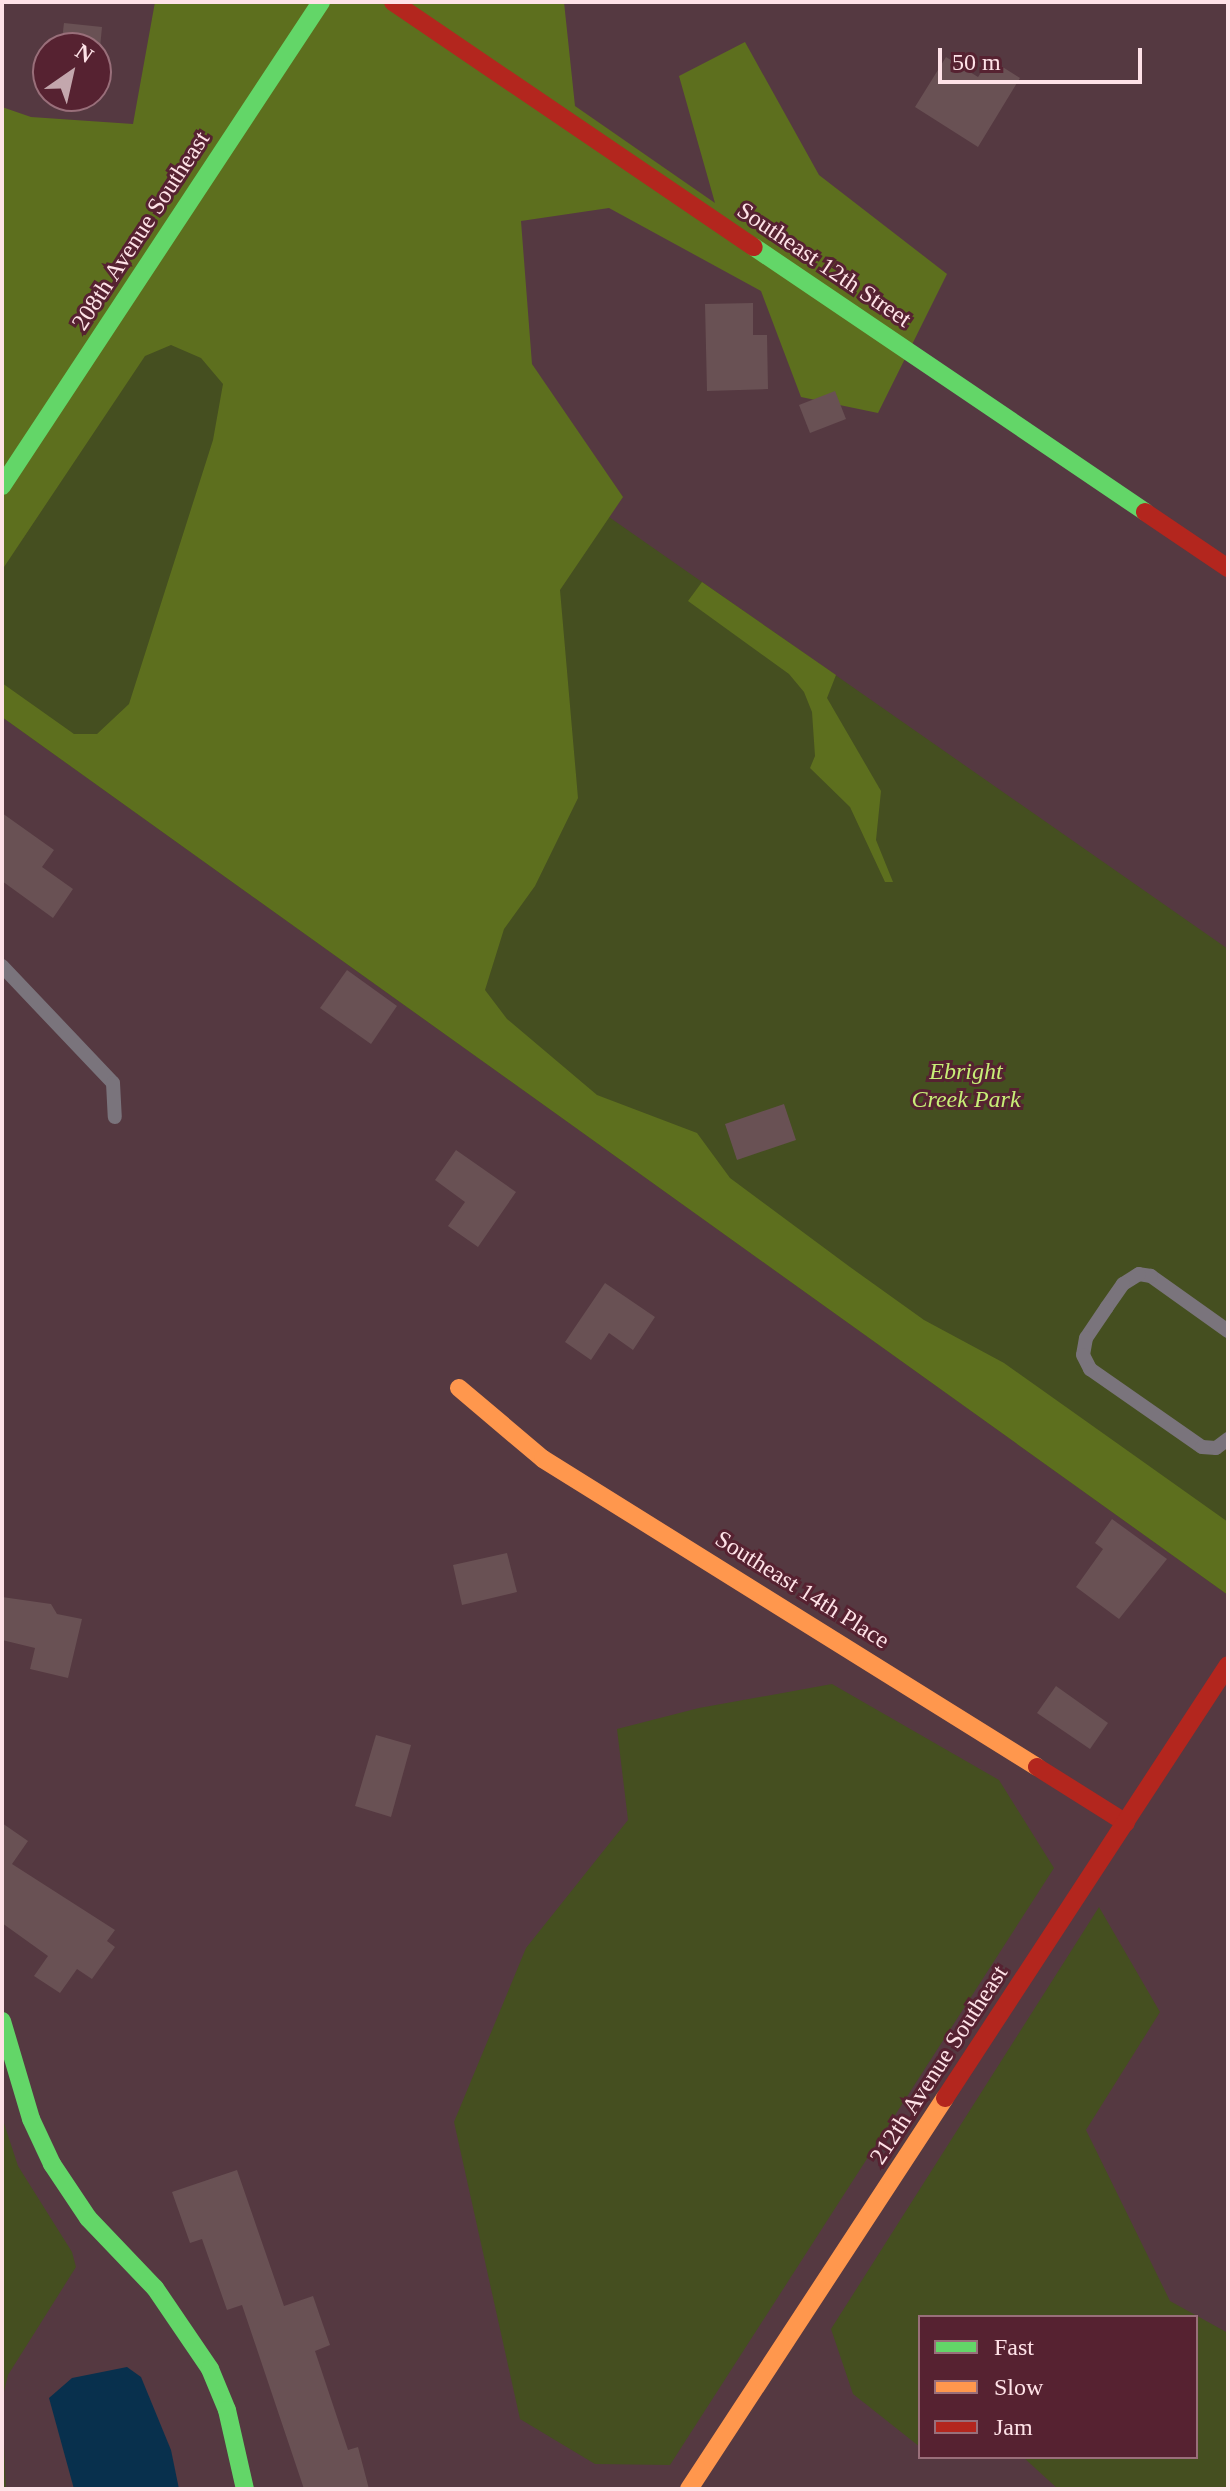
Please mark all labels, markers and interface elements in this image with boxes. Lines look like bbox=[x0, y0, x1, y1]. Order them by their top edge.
north arrow bbox=[32, 32, 112, 112]
scale bar bbox=[942, 32, 1146, 82]
text: N bbox=[71, 39, 98, 68]
text: 50 m bbox=[952, 49, 1001, 75]
street label: 208th Avenue Southeast bbox=[66, 126, 216, 336]
street label: Southeast 12th Street bbox=[731, 196, 917, 334]
park label: Ebright Creek Park bbox=[911, 1058, 1021, 1114]
street label: Southeast 14th Place bbox=[710, 1525, 894, 1655]
street label: 212th Avenue Southeast bbox=[864, 1960, 1014, 2170]
legend bbox=[918, 2315, 1198, 2459]
text: Fast bbox=[994, 2334, 1034, 2360]
text: Slow bbox=[994, 2374, 1043, 2400]
text: Jam bbox=[994, 2414, 1033, 2440]

